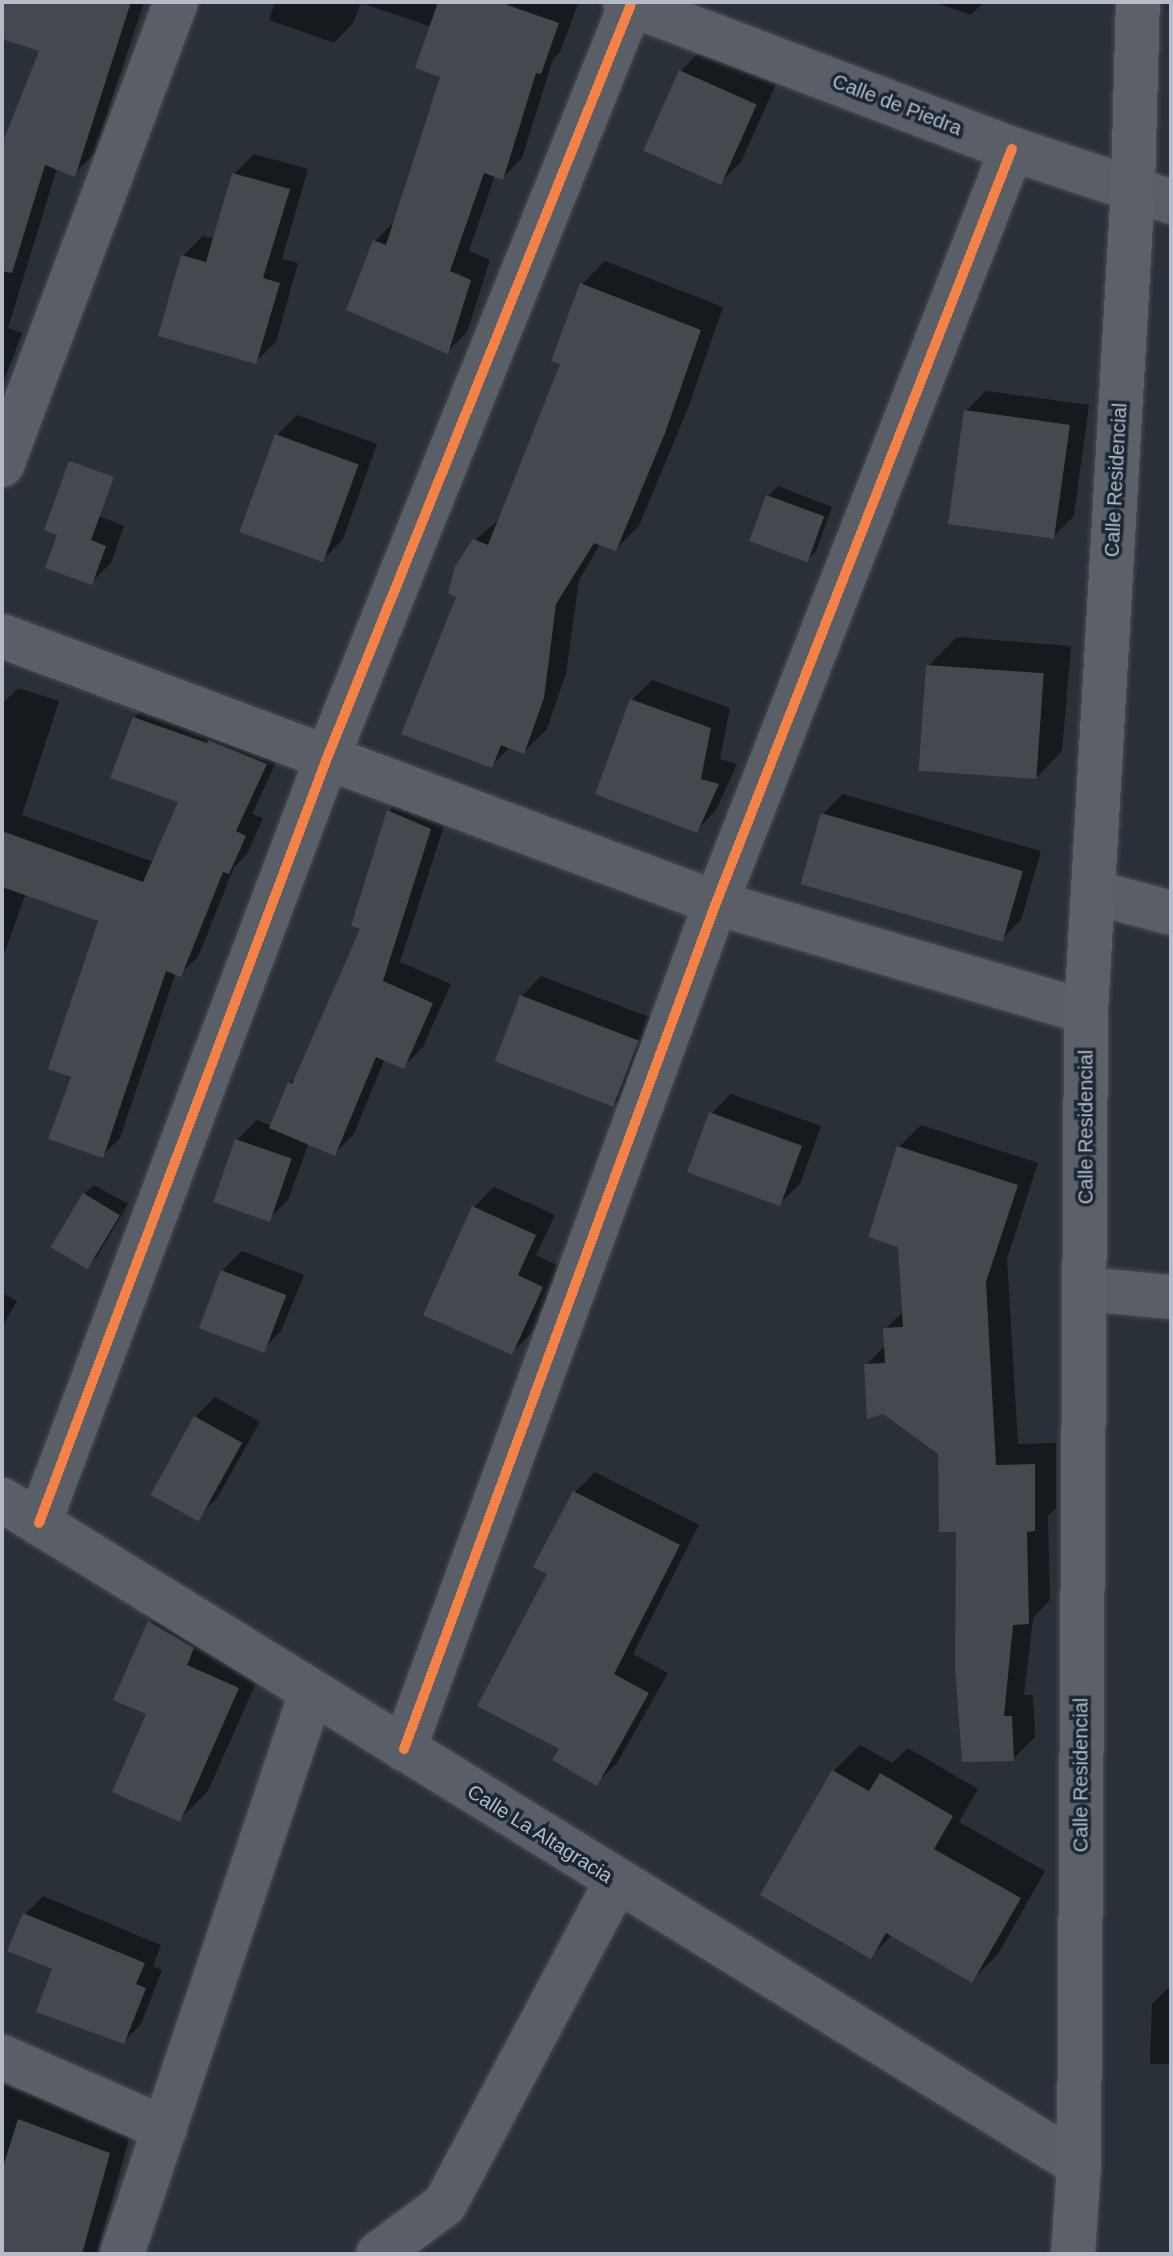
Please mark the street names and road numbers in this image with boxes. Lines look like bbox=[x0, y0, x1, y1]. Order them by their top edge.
street label: Calle de Piedra bbox=[829, 69, 965, 141]
street label: Calle Residencial bbox=[1100, 402, 1132, 558]
street label: Calle Residencial bbox=[1074, 1050, 1098, 1204]
street label: Calle Residencial bbox=[1069, 1698, 1093, 1852]
street label: Calle La Altagracia bbox=[462, 1779, 618, 1889]

